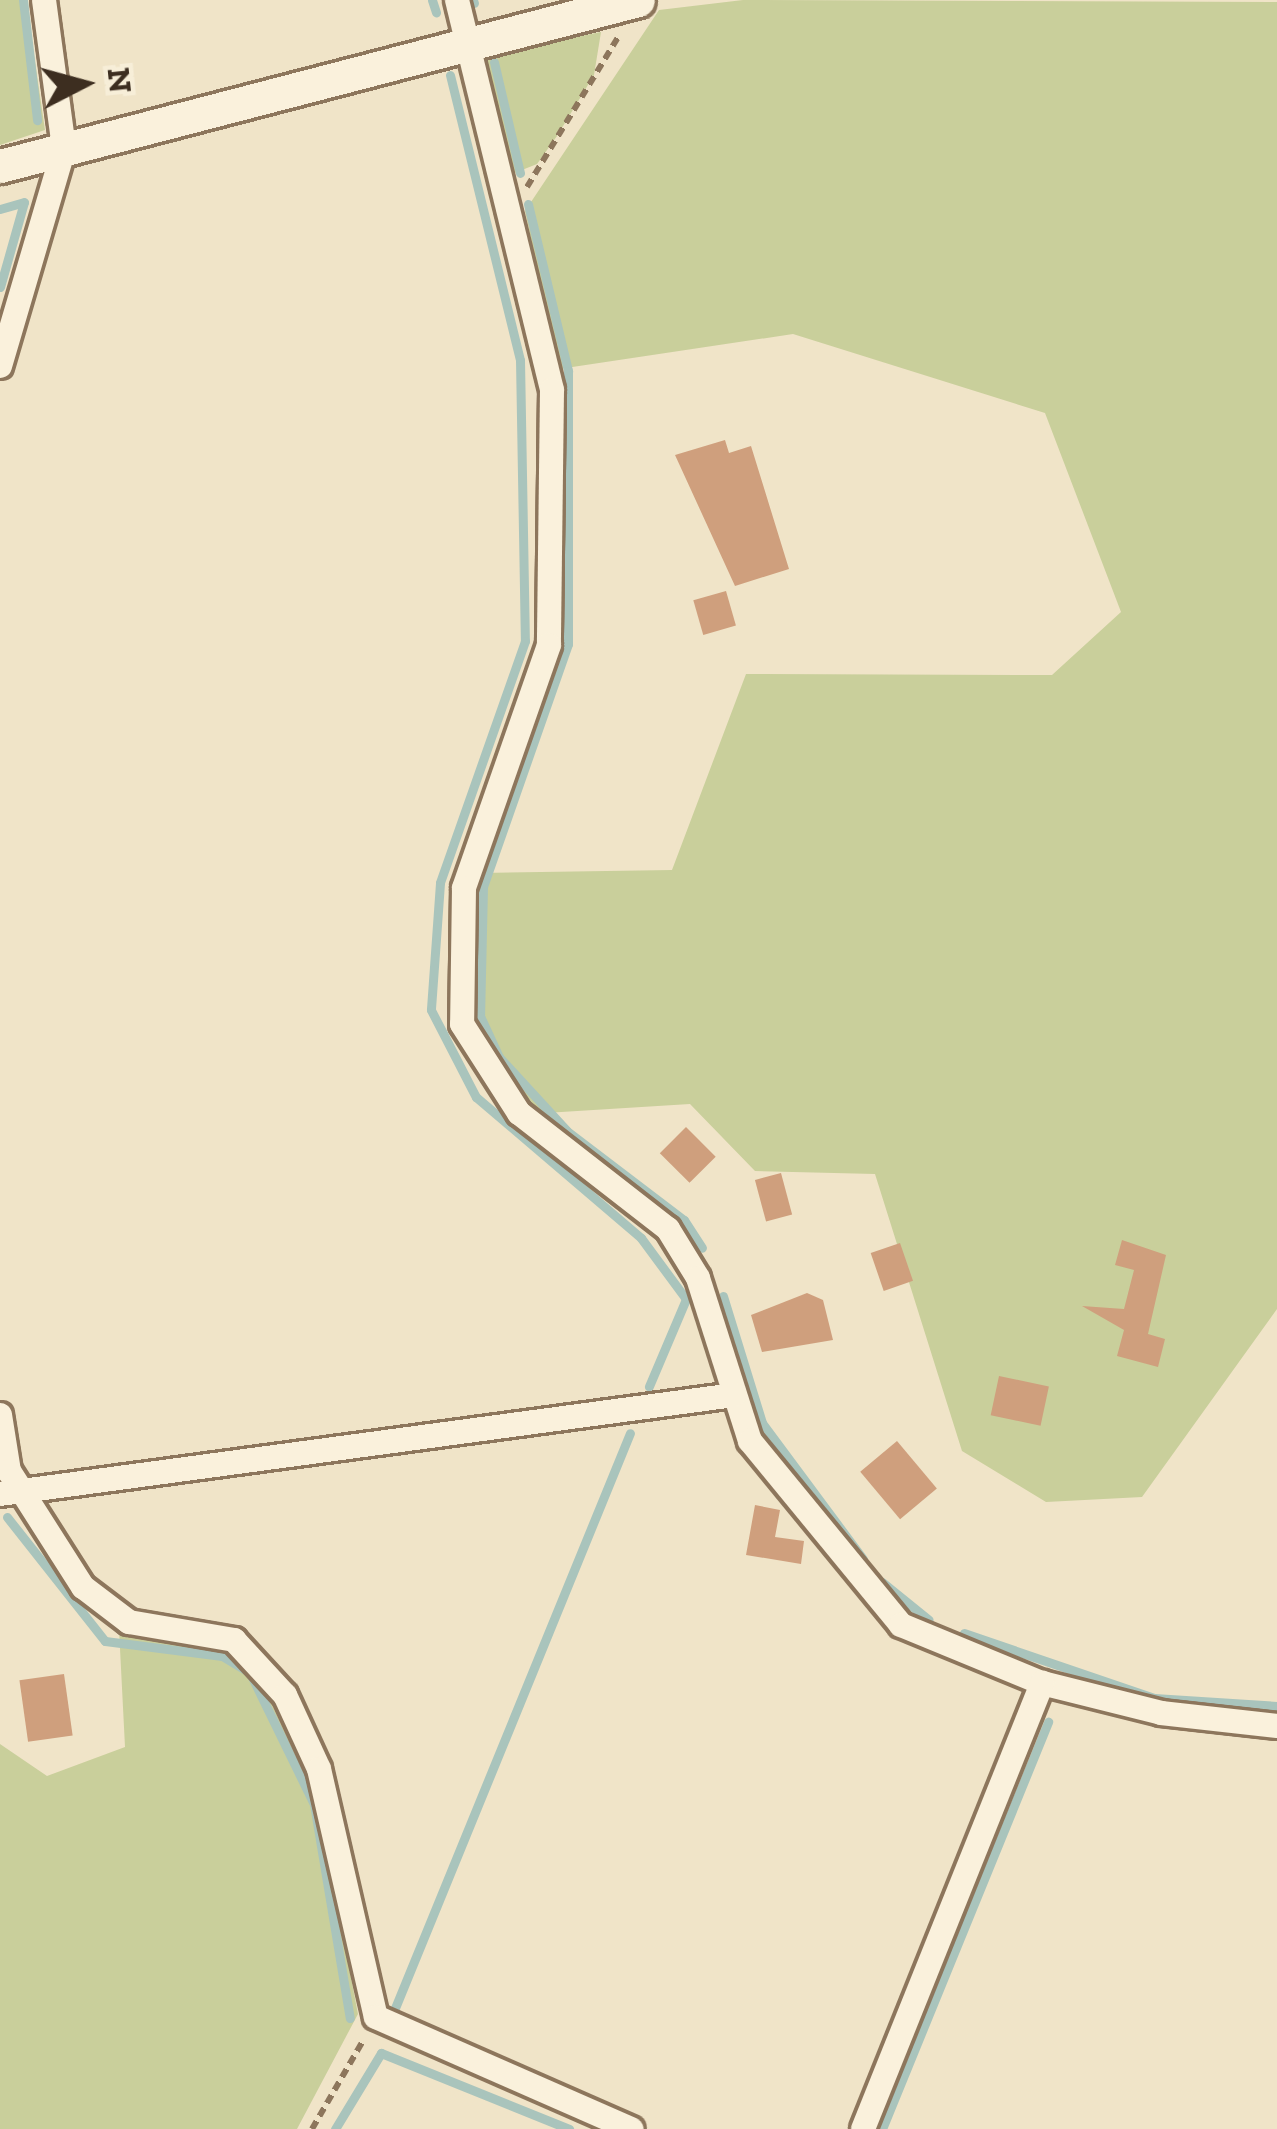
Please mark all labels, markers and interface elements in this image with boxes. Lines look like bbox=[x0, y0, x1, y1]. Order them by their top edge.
north arrow bbox=[24, 24, 144, 144]
text: N bbox=[100, 66, 141, 95]

